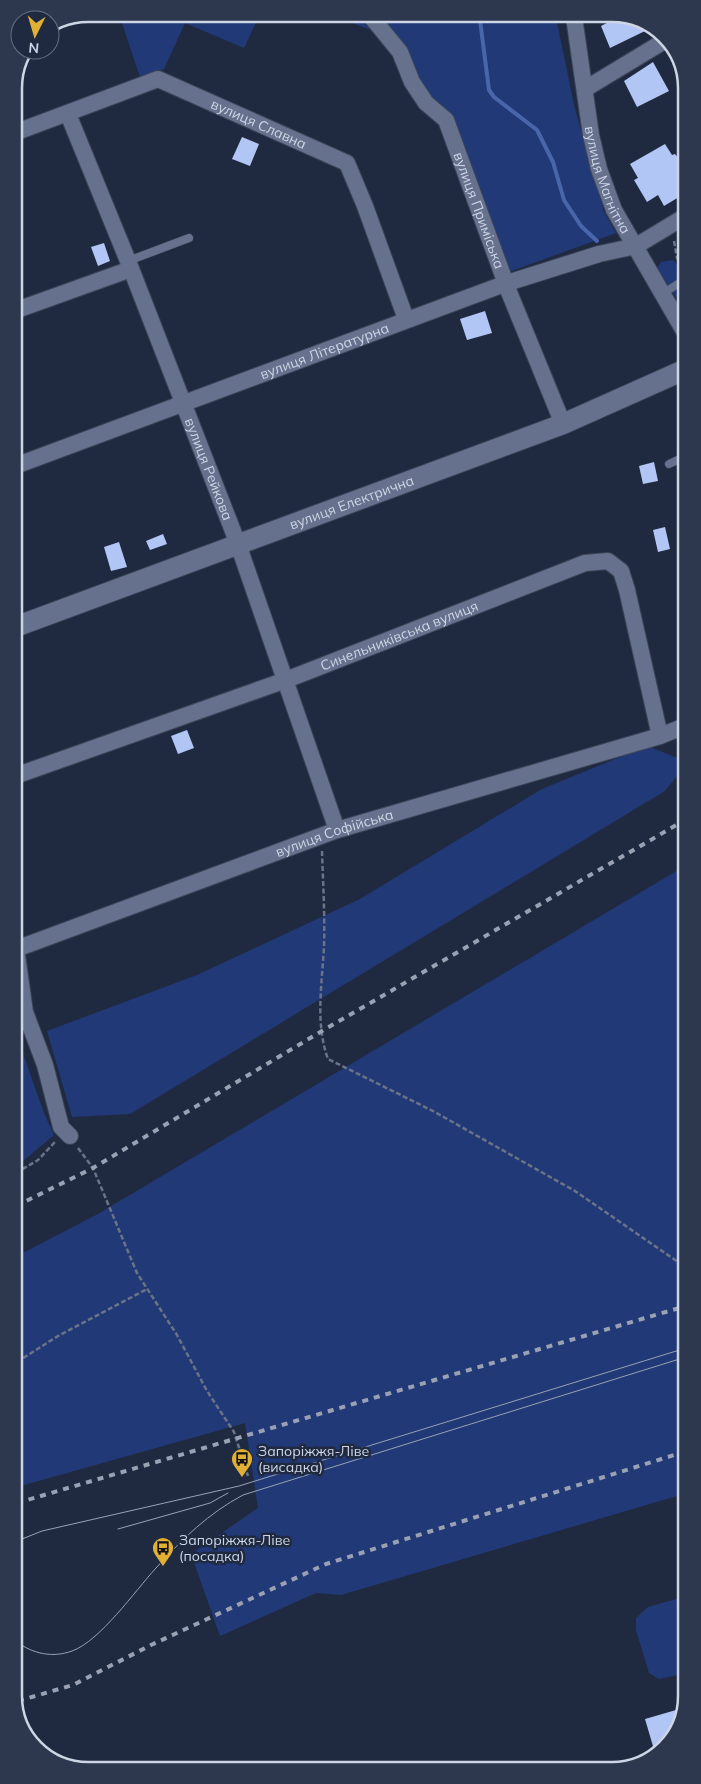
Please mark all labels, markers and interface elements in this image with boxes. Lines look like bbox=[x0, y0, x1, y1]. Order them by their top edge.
north arrow bbox=[10, 10, 60, 60]
text: N bbox=[28, 39, 40, 57]
street label: вулиця Славна bbox=[208, 95, 309, 153]
street label: вулиця Магнітна bbox=[581, 125, 635, 237]
street label: вулиця Приміська bbox=[449, 150, 509, 271]
street label: вулиця Літературна bbox=[257, 319, 391, 383]
street label: вулиця Рейкова bbox=[181, 415, 237, 523]
street label: вулиця Електрична bbox=[287, 471, 416, 534]
street label: Синельниківська вулиця bbox=[318, 597, 481, 675]
street label: вулиця Софійська bbox=[273, 805, 395, 861]
place label: Запоріжжя-Ліве (висадка) bbox=[258, 1442, 370, 1476]
bus stop icon: Запоріжжя-Ліве (висадка) bbox=[230, 1447, 254, 1478]
place label: Запоріжжя-Ліве (посадка) bbox=[179, 1531, 291, 1565]
bus stop icon: Запоріжжя-Ліве (посадка) bbox=[151, 1536, 175, 1567]

